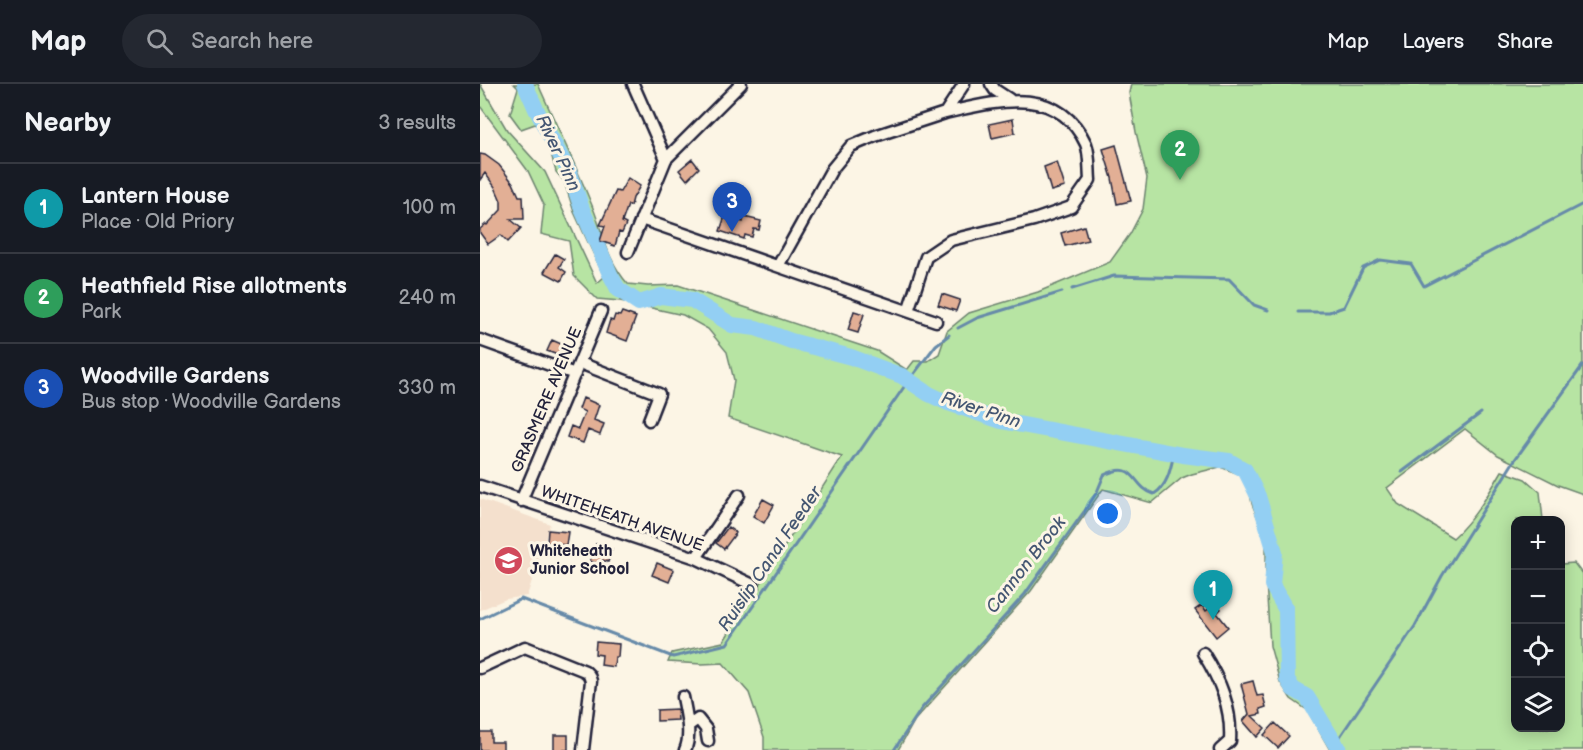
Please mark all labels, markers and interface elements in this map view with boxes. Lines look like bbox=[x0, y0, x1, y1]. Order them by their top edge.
search box bbox=[122, 14, 542, 68]
text: Map bbox=[30, 25, 86, 58]
icon: search bbox=[143, 25, 176, 58]
text: Search here bbox=[191, 28, 313, 55]
text: Map bbox=[1327, 29, 1369, 54]
text: Layers bbox=[1402, 29, 1464, 54]
text: Share bbox=[1497, 29, 1553, 54]
text: Nearby bbox=[24, 108, 111, 139]
text: 3 results bbox=[378, 111, 456, 135]
water label: River Pinn bbox=[531, 111, 585, 195]
pin: 2 bbox=[1160, 130, 1200, 180]
pin: 3 bbox=[712, 182, 752, 232]
text: Lantern House bbox=[81, 183, 230, 210]
text: 1 bbox=[39, 196, 48, 220]
text: 100 m bbox=[403, 196, 456, 220]
text: Place · Old Priory bbox=[81, 210, 234, 234]
text: Heathfield Rise allotments bbox=[81, 273, 347, 300]
text: 2 bbox=[38, 286, 49, 310]
text: 240 m bbox=[399, 286, 456, 310]
text: Park bbox=[81, 300, 121, 324]
street label: GRASMERE AVENUE bbox=[508, 324, 586, 476]
text: Woodville Gardens bbox=[81, 363, 269, 390]
text: 3 bbox=[38, 376, 49, 400]
text: 330 m bbox=[398, 376, 456, 400]
water label: River Pinn bbox=[939, 387, 1023, 433]
text: Bus stop · Woodville Gardens bbox=[81, 390, 341, 414]
water label: Ruislip Canal Feeder bbox=[714, 481, 827, 635]
street label: WHITEHEATH AVENUE bbox=[538, 482, 706, 556]
your location bbox=[1093, 499, 1122, 528]
water label: Cannon Brook bbox=[982, 511, 1071, 618]
map controls bbox=[1511, 516, 1565, 732]
button: + bbox=[1511, 516, 1565, 570]
place label: Whiteheath Junior School bbox=[530, 542, 629, 579]
school or university icon: Whiteheath Junior School bbox=[493, 544, 525, 576]
pin: 1 bbox=[1194, 570, 1232, 620]
button: − bbox=[1511, 570, 1565, 624]
button: locate bbox=[1511, 624, 1565, 678]
button: layers bbox=[1511, 678, 1565, 732]

